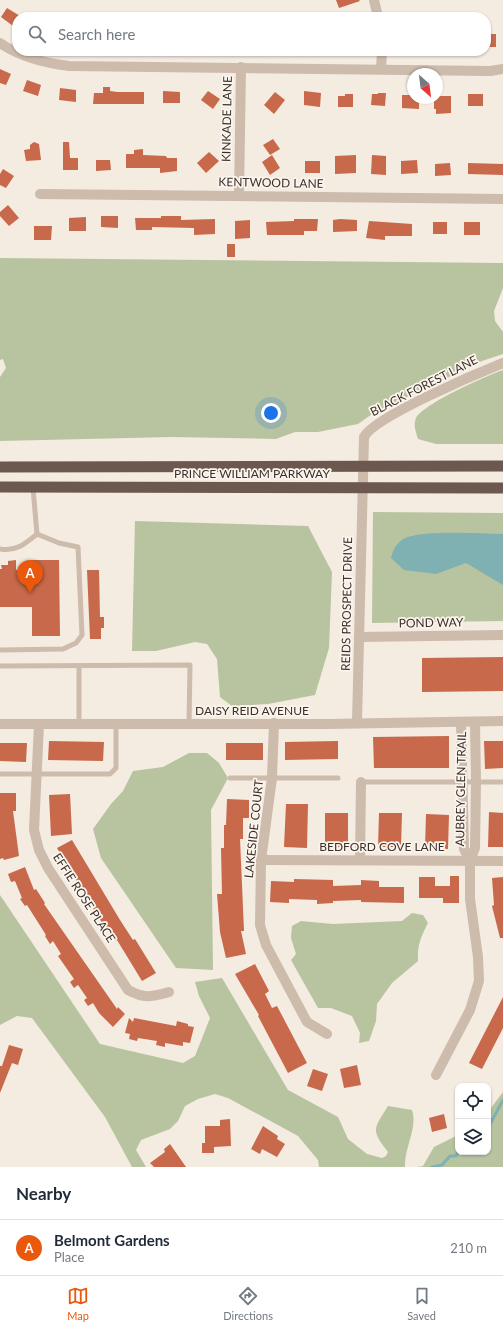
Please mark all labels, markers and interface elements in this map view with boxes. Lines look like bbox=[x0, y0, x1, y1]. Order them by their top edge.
search box bbox=[12, 12, 491, 56]
icon: search bbox=[26, 23, 48, 45]
text: Search here bbox=[58, 25, 135, 43]
north arrow bbox=[407, 68, 443, 104]
street label: KINKADE LANE bbox=[218, 76, 235, 162]
street label: KENTWOOD LANE bbox=[218, 174, 324, 191]
street label: BLACK FOREST LANE bbox=[368, 352, 480, 419]
your location bbox=[261, 403, 281, 423]
street label: PRINCE WILLIAM PARKWAY bbox=[174, 466, 330, 481]
street label: REIDS PROSPECT DRIVE bbox=[338, 537, 355, 671]
pin: A bbox=[17, 560, 43, 593]
street label: POND WAY bbox=[399, 614, 464, 631]
street label: DAISY REID AVENUE bbox=[195, 703, 309, 718]
street label: AUBREY GLEN TRAIL bbox=[452, 731, 469, 847]
street label: LAKESIDE COURT bbox=[241, 779, 266, 879]
street label: BEDFORD COVE LANE bbox=[319, 839, 445, 854]
street label: EFFIE ROSE PLACE bbox=[50, 850, 119, 945]
map controls bbox=[455, 1083, 491, 1155]
button: locate bbox=[455, 1083, 491, 1119]
button: layers bbox=[455, 1119, 491, 1155]
text: Nearby bbox=[16, 1183, 71, 1204]
text: Belmont Gardens bbox=[54, 1231, 170, 1249]
text: A bbox=[24, 1240, 34, 1256]
text: 210 m bbox=[450, 1240, 487, 1256]
text: Place bbox=[54, 1249, 84, 1265]
tab: Map bbox=[67, 1285, 89, 1322]
tab: Directions bbox=[223, 1285, 273, 1322]
tab: Saved bbox=[407, 1285, 436, 1322]

